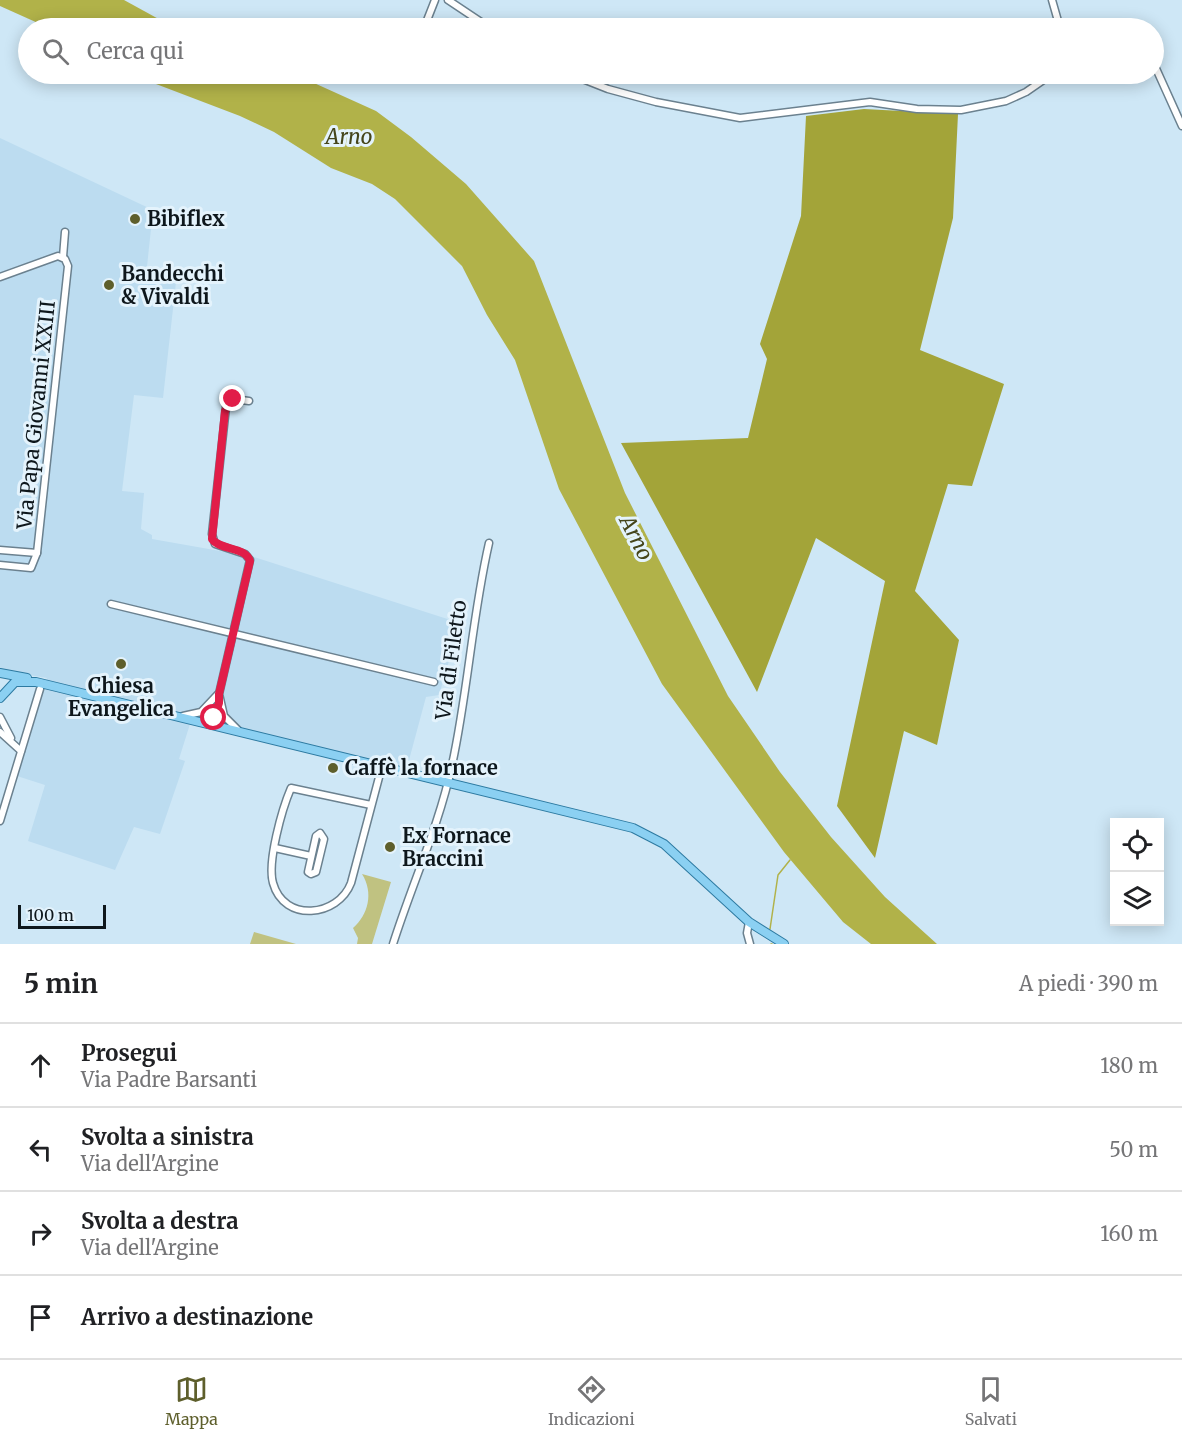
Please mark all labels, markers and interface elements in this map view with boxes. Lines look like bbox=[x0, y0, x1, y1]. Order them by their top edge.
search box bbox=[18, 18, 1164, 84]
icon: search bbox=[39, 35, 72, 68]
text: Cerca qui bbox=[87, 37, 184, 65]
water label: Arno bbox=[324, 123, 372, 150]
place label: Bibiflex bbox=[147, 206, 225, 231]
marker: Bibiflex bbox=[128, 212, 142, 226]
place label: Bandecchi & Vivaldi bbox=[121, 261, 224, 309]
marker: Bandecchi & Vivaldi bbox=[102, 278, 116, 292]
street label: Via Papa Giovanni XXIII bbox=[11, 299, 60, 532]
route end bbox=[219, 385, 245, 411]
water label: Arno bbox=[613, 509, 659, 565]
street label: Via di Filetto bbox=[430, 598, 471, 722]
marker: Chiesa Evangelica bbox=[114, 657, 128, 671]
place label: Chiesa Evangelica bbox=[68, 673, 174, 721]
route start bbox=[200, 704, 226, 730]
place label: Caffè la fornace bbox=[345, 755, 498, 780]
marker: Caffè la fornace bbox=[326, 761, 340, 775]
map controls bbox=[1110, 818, 1164, 926]
button: locate bbox=[1110, 818, 1164, 872]
place label: Ex Fornace Braccini bbox=[402, 823, 511, 871]
marker: Ex Fornace Braccini bbox=[383, 840, 397, 854]
button: layers bbox=[1110, 872, 1164, 926]
scale bar bbox=[18, 902, 106, 930]
text: 100 m bbox=[27, 905, 74, 925]
text: 5 min bbox=[24, 967, 98, 1000]
text: A piedi · 390 m bbox=[1019, 971, 1158, 996]
text: Prosegui bbox=[81, 1039, 177, 1067]
icon: ahead bbox=[24, 1049, 57, 1082]
text: 180 m bbox=[1100, 1053, 1158, 1078]
text: Via Padre Barsanti bbox=[81, 1067, 257, 1092]
text: Svolta a sinistra bbox=[81, 1123, 254, 1151]
icon: left bbox=[24, 1133, 57, 1166]
text: 50 m bbox=[1109, 1137, 1158, 1162]
text: Via dell'Argine bbox=[81, 1151, 219, 1176]
text: Svolta a destra bbox=[81, 1207, 238, 1235]
icon: right bbox=[24, 1217, 57, 1250]
text: 160 m bbox=[1100, 1221, 1158, 1246]
text: Via dell'Argine bbox=[81, 1235, 219, 1260]
icon: arrive bbox=[24, 1301, 57, 1334]
text: Arrivo a destinazione bbox=[81, 1303, 313, 1331]
tab: Mappa bbox=[165, 1373, 218, 1429]
tab: Indicazioni bbox=[548, 1373, 635, 1429]
tab: Salvati bbox=[965, 1373, 1017, 1429]

